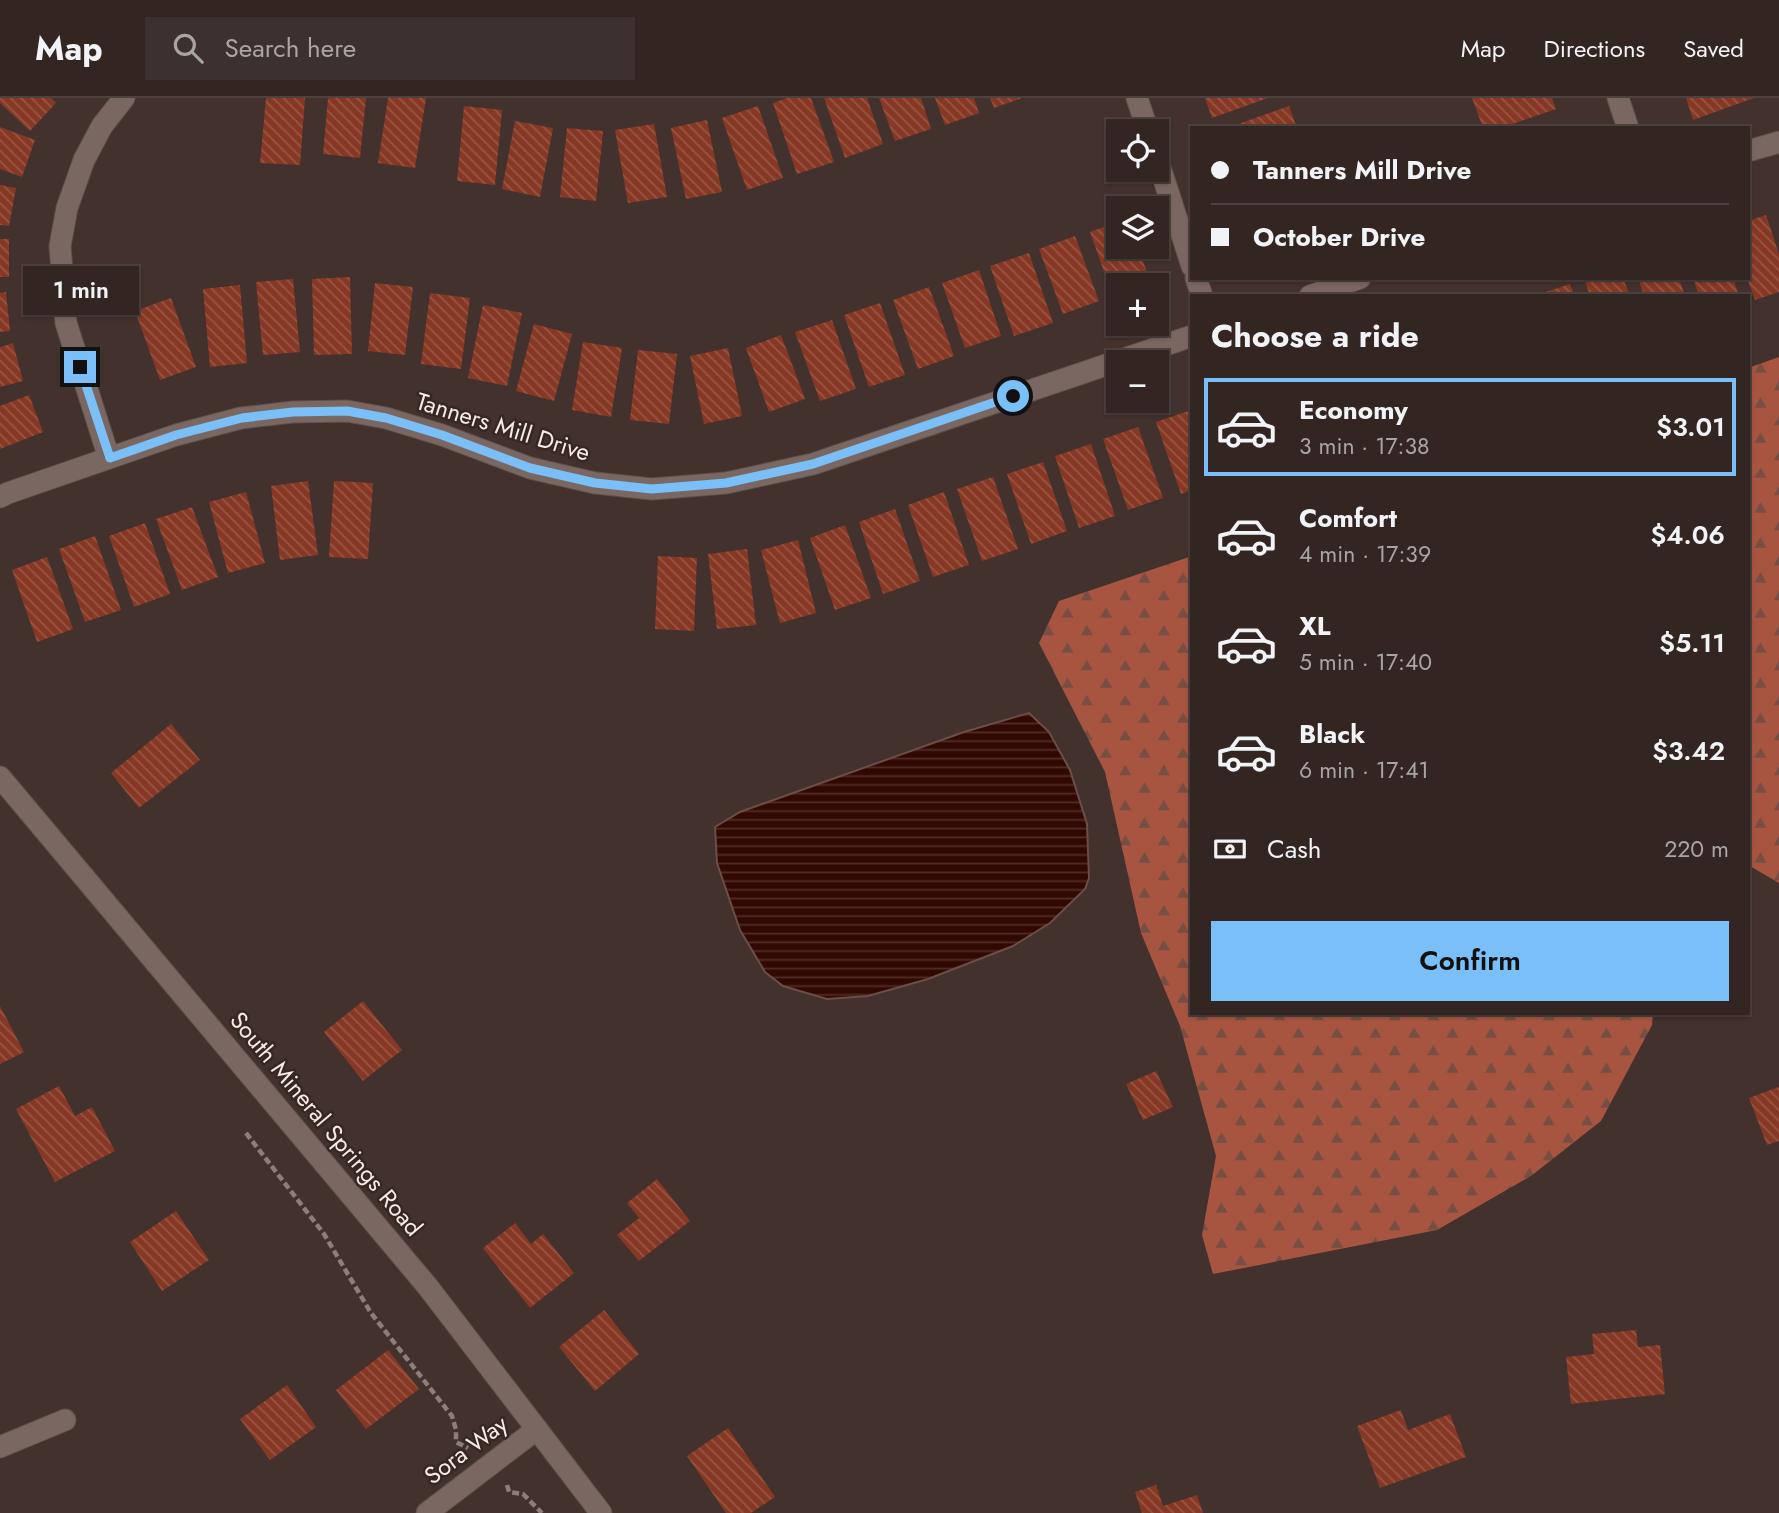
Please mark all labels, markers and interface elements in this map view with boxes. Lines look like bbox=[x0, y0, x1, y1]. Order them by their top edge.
search box bbox=[145, 17, 635, 80]
text: Map bbox=[35, 25, 103, 72]
icon: search bbox=[169, 29, 207, 67]
text: Search here bbox=[225, 29, 356, 67]
text: Map bbox=[1461, 31, 1506, 66]
text: Directions bbox=[1544, 31, 1645, 66]
text: Saved bbox=[1683, 31, 1744, 66]
map controls bbox=[1106, 119, 1169, 413]
button: locate bbox=[1106, 119, 1169, 182]
text: Tanners Mill Drive bbox=[1253, 151, 1471, 189]
button: layers bbox=[1106, 196, 1169, 259]
text: October Drive bbox=[1253, 218, 1425, 256]
callout: 1 min bbox=[22, 266, 138, 314]
text: 1 min bbox=[53, 273, 109, 307]
button: + bbox=[1106, 273, 1169, 336]
text: Choose a ride bbox=[1211, 313, 1419, 359]
button: − bbox=[1106, 350, 1169, 413]
route end bbox=[64, 351, 96, 383]
route start bbox=[997, 380, 1029, 412]
street label: Tanners Mill Drive bbox=[412, 383, 594, 470]
text: Economy bbox=[1299, 391, 1408, 429]
icon: car bbox=[1215, 396, 1278, 459]
text: $3.01 bbox=[1656, 408, 1725, 446]
text: 3 min · 17:38 bbox=[1299, 429, 1430, 463]
text: Comfort bbox=[1299, 499, 1397, 537]
icon: car bbox=[1215, 504, 1278, 567]
text: $4.06 bbox=[1650, 516, 1725, 554]
text: 4 min · 17:39 bbox=[1299, 537, 1431, 571]
text: XL bbox=[1299, 607, 1331, 645]
icon: car bbox=[1215, 612, 1278, 675]
text: $5.11 bbox=[1659, 624, 1725, 662]
text: 5 min · 17:40 bbox=[1299, 645, 1432, 679]
text: Black bbox=[1299, 715, 1365, 753]
icon: car bbox=[1215, 720, 1278, 783]
text: $3.42 bbox=[1652, 732, 1725, 770]
text: 6 min · 17:41 bbox=[1299, 753, 1429, 787]
icon: cash bbox=[1211, 830, 1249, 868]
text: Cash bbox=[1267, 830, 1321, 868]
text: 220 m bbox=[1664, 832, 1729, 866]
button: Confirm bbox=[1211, 921, 1729, 1001]
street label: South Mineral Springs Road bbox=[222, 1004, 431, 1244]
street label: Sora Way bbox=[417, 1406, 515, 1493]

